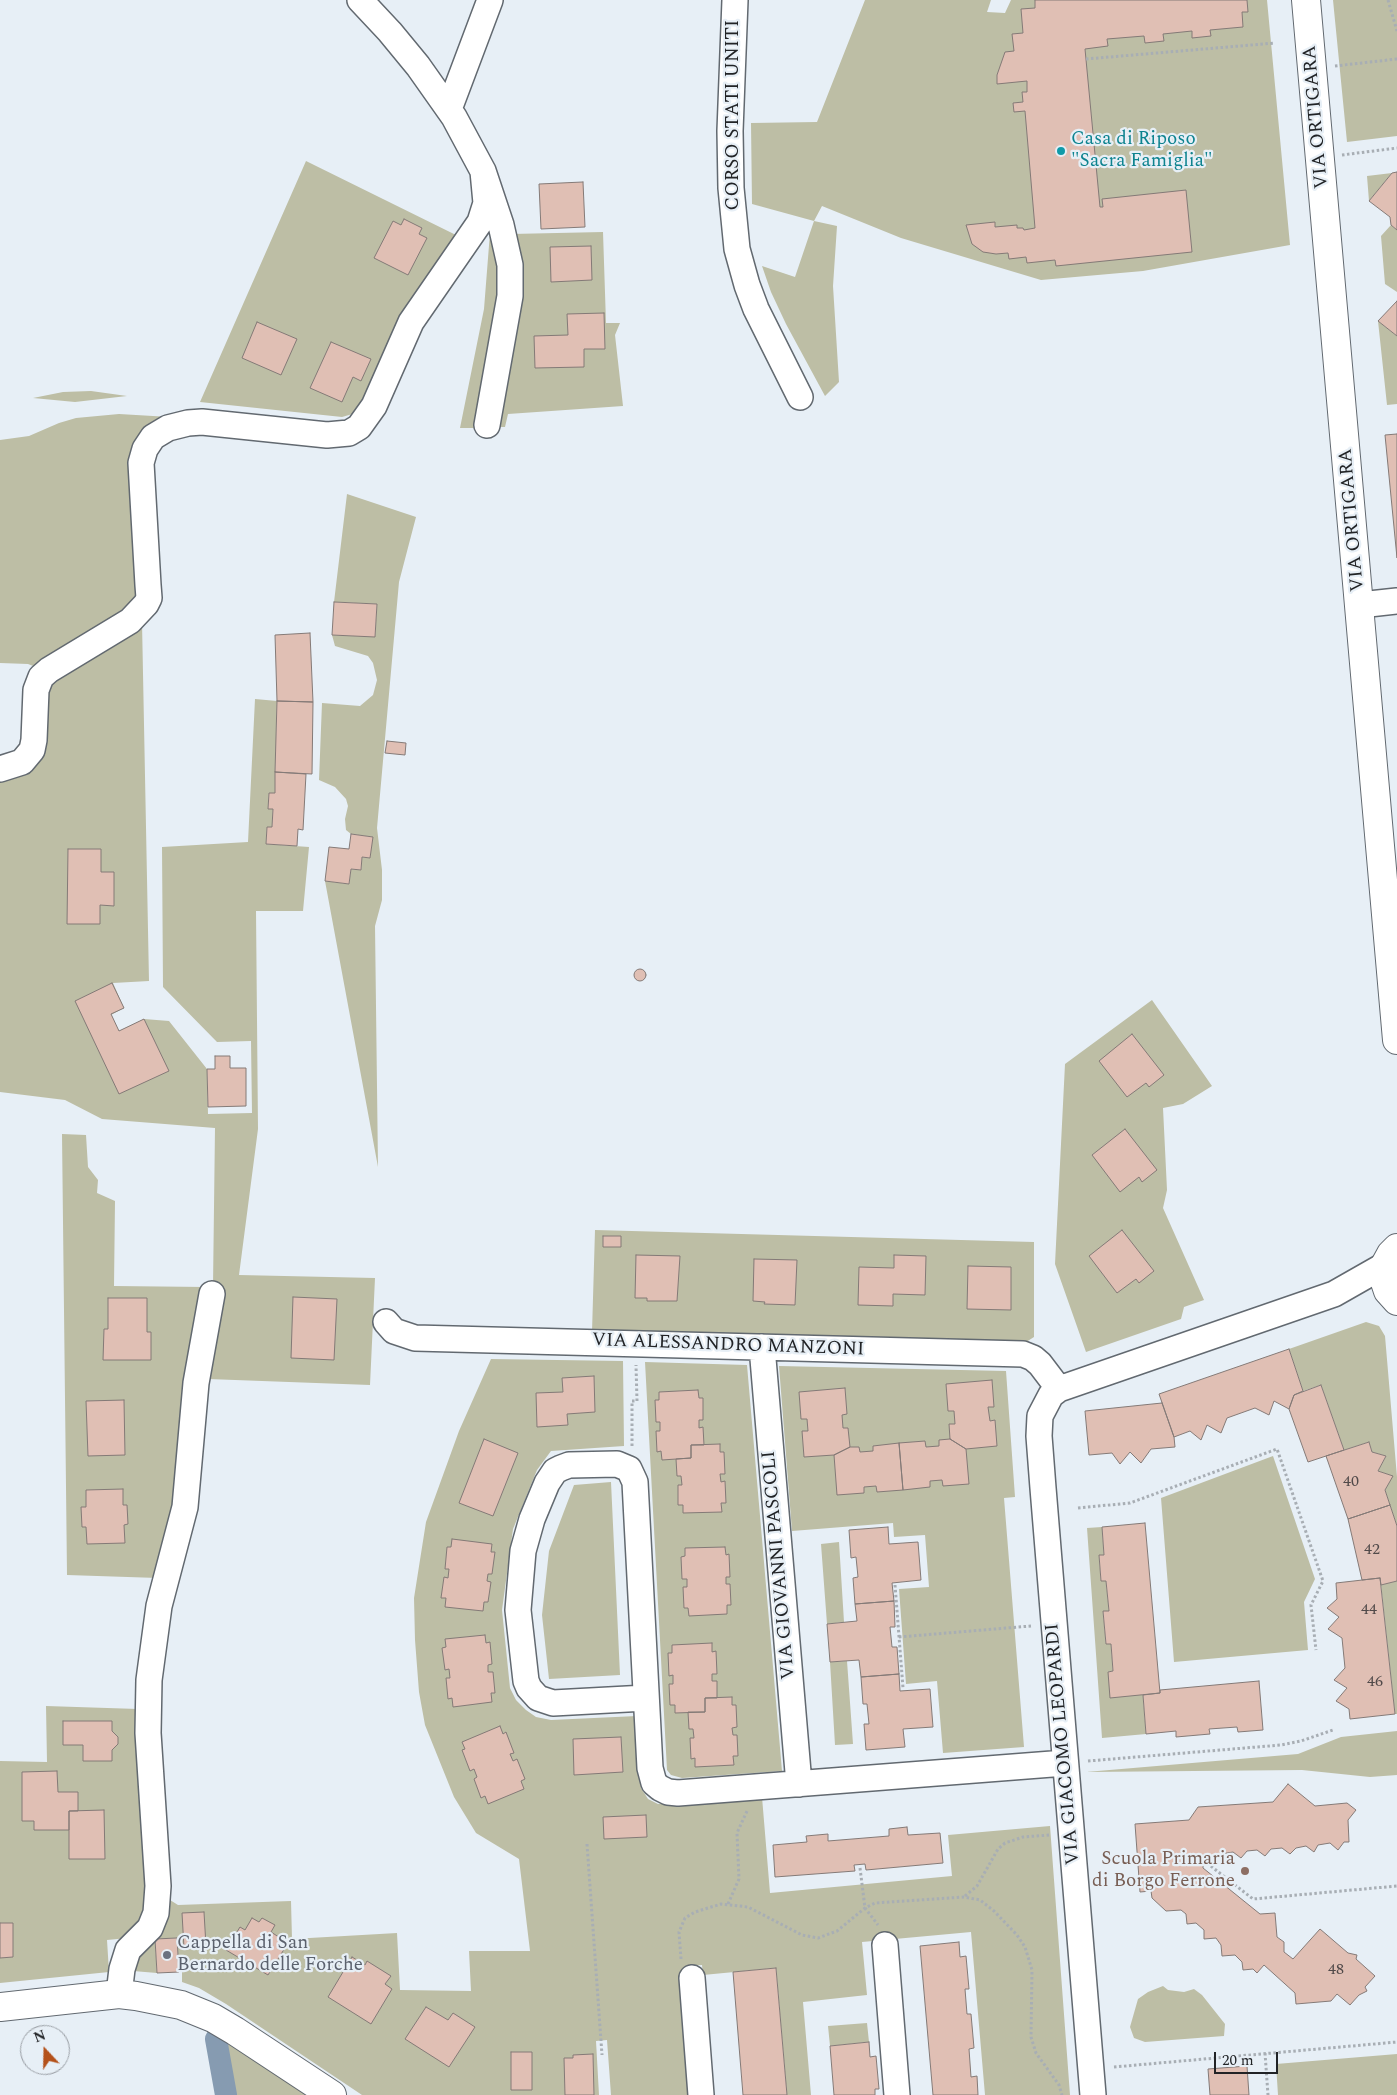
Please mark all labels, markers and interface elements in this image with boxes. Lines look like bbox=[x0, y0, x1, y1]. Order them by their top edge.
street label: CORSO STATI UNITI bbox=[723, 20, 745, 210]
street label: VIA ORTIGARA bbox=[1299, 44, 1335, 190]
place label: Casa di Riposo "Sacra Famiglia" bbox=[1071, 129, 1213, 173]
marker: Casa di Riposo "Sacra Famiglia" bbox=[1055, 145, 1067, 157]
street label: VIA ORTIGARA bbox=[1335, 447, 1371, 593]
street label: VIA ALESSANDRO MANZONI bbox=[591, 1330, 865, 1362]
street label: VIA GIOVANNI PASCOLI bbox=[759, 1450, 801, 1680]
house number: 40 bbox=[1343, 1473, 1359, 1493]
house number: 42 bbox=[1364, 1541, 1380, 1561]
house number: 44 bbox=[1361, 1601, 1377, 1621]
street label: VIA GIACOMO LEOPARDI bbox=[1042, 1622, 1086, 1866]
house number: 46 bbox=[1367, 1673, 1383, 1693]
place label: Scuola Primaria di Borgo Ferrone bbox=[1092, 1849, 1235, 1893]
marker: Scuola Primaria di Borgo Ferrone bbox=[1239, 1865, 1251, 1877]
place label: Cappella di San Bernardo delle Forche bbox=[177, 1933, 363, 1977]
marker: Cappella di San Bernardo delle Forche bbox=[161, 1949, 173, 1961]
house number: 48 bbox=[1328, 1961, 1344, 1981]
north arrow bbox=[20, 2025, 70, 2075]
text: N bbox=[31, 2025, 49, 2048]
scale bar bbox=[1217, 2042, 1281, 2074]
text: 20 m bbox=[1222, 2049, 1254, 2072]

